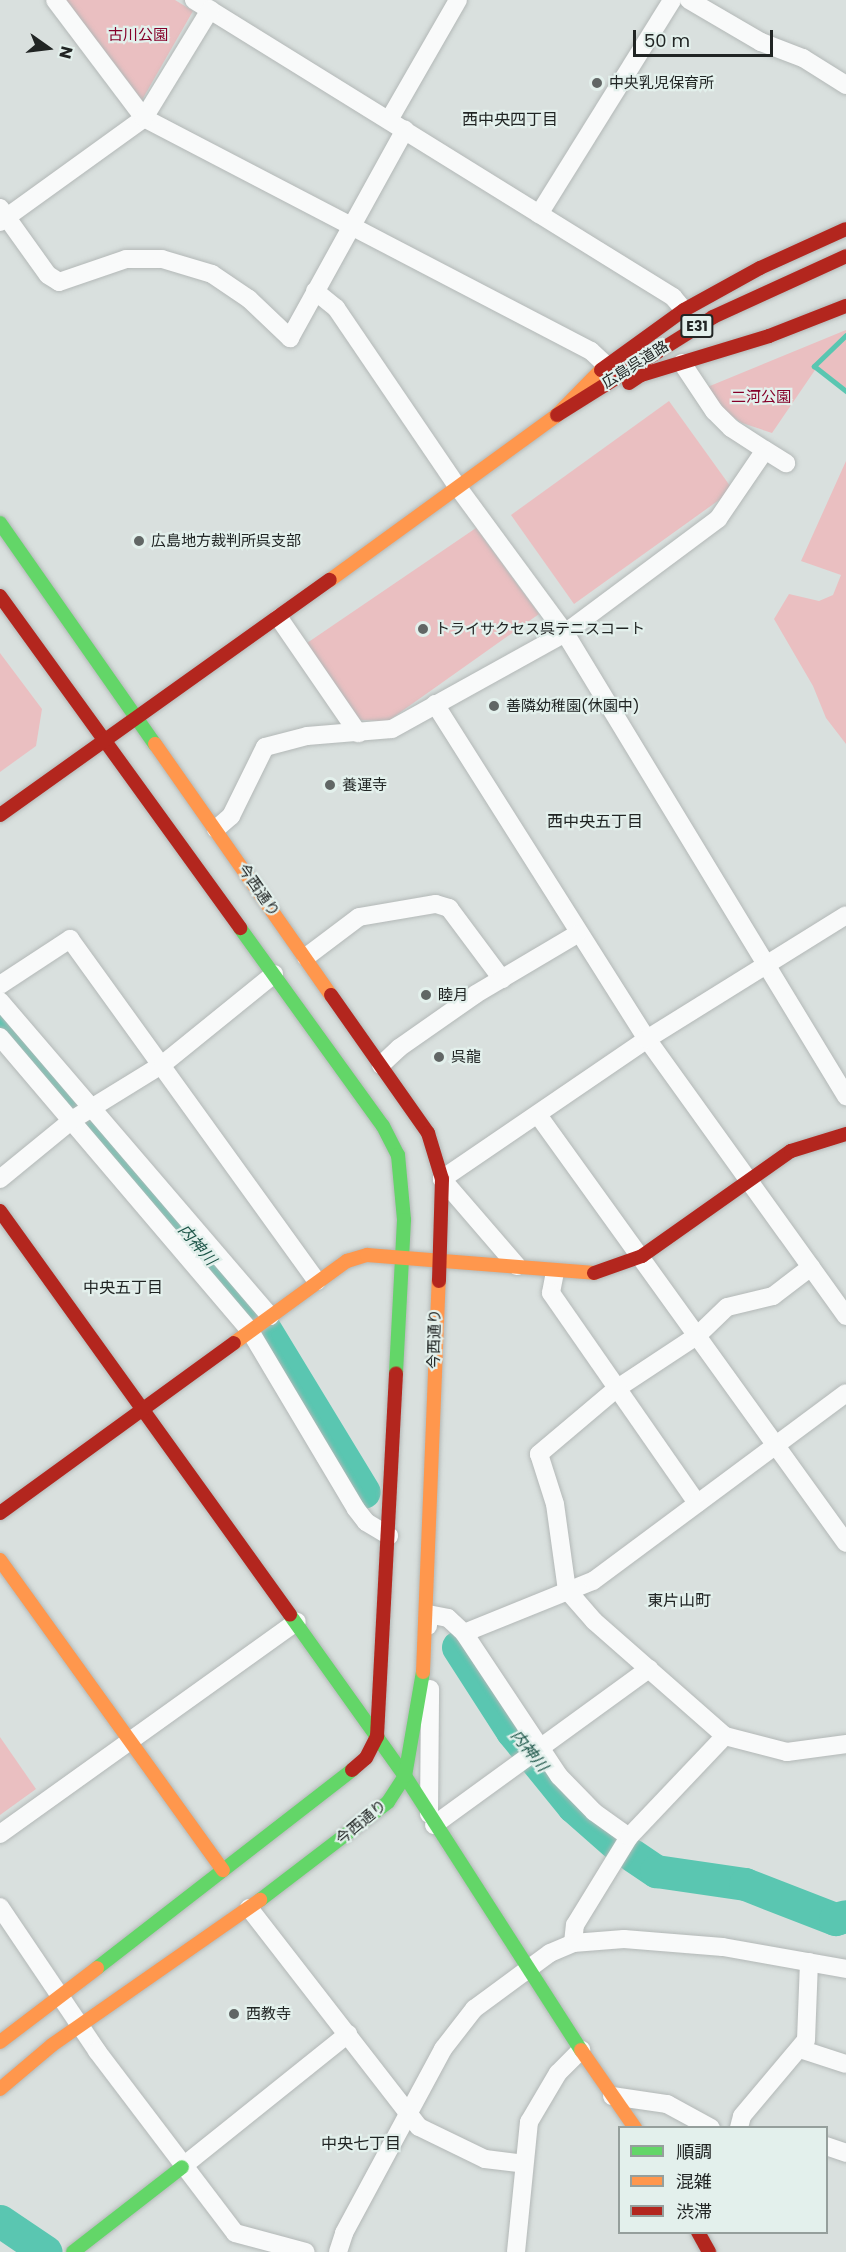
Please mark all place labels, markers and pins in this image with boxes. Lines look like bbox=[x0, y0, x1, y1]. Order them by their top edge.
place label: 中央乳児保育所 bbox=[609, 74, 714, 92]
marker: 中央乳児保育所 bbox=[590, 76, 604, 90]
place label: 広島地方裁判所呉支部 bbox=[151, 532, 301, 550]
marker: 広島地方裁判所呉支部 bbox=[132, 534, 146, 548]
place label: トライサクセス呉テニスコート bbox=[435, 620, 645, 638]
marker: トライサクセス呉テニスコート bbox=[416, 622, 430, 636]
place label: 善隣幼稚園(休園中) bbox=[506, 697, 640, 715]
marker: 善隣幼稚園(休園中) bbox=[487, 699, 501, 713]
place label: 養運寺 bbox=[342, 776, 387, 794]
marker: 養運寺 bbox=[323, 778, 337, 792]
place label: 睦月 bbox=[438, 986, 468, 1004]
marker: 睦月 bbox=[419, 988, 433, 1002]
place label: 呉龍 bbox=[451, 1048, 481, 1066]
marker: 呉龍 bbox=[432, 1050, 446, 1064]
place label: 西教寺 bbox=[246, 2005, 291, 2023]
marker: 西教寺 bbox=[227, 2007, 241, 2021]

